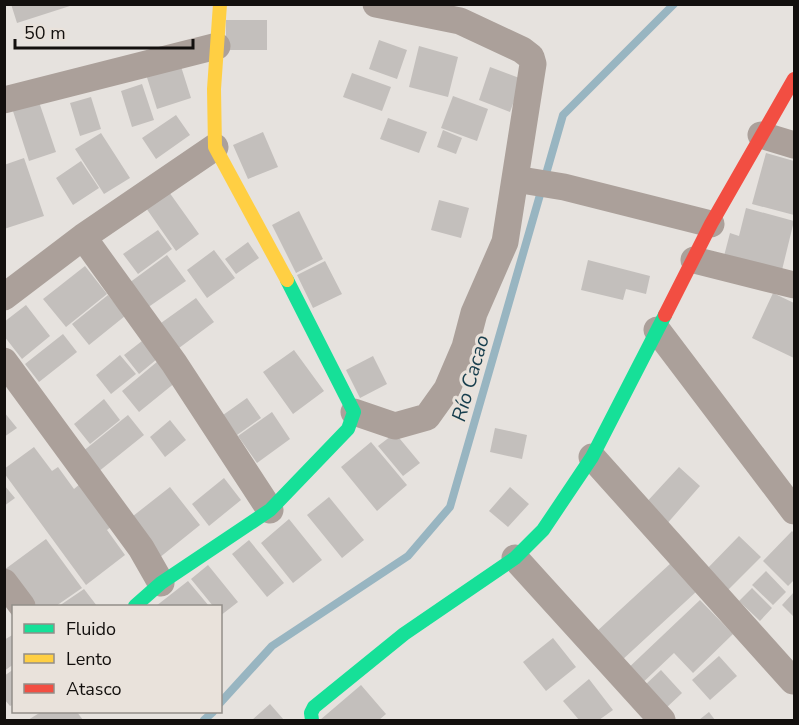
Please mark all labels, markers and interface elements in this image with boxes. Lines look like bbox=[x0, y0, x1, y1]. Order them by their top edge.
scale bar bbox=[15, 12, 194, 50]
text: 50 m bbox=[24, 21, 66, 45]
water label: Río Cacao bbox=[445, 332, 496, 425]
legend bbox=[12, 605, 222, 713]
text: Fluido bbox=[66, 617, 116, 641]
text: Lento bbox=[66, 647, 112, 671]
text: Atasco bbox=[66, 677, 122, 701]

